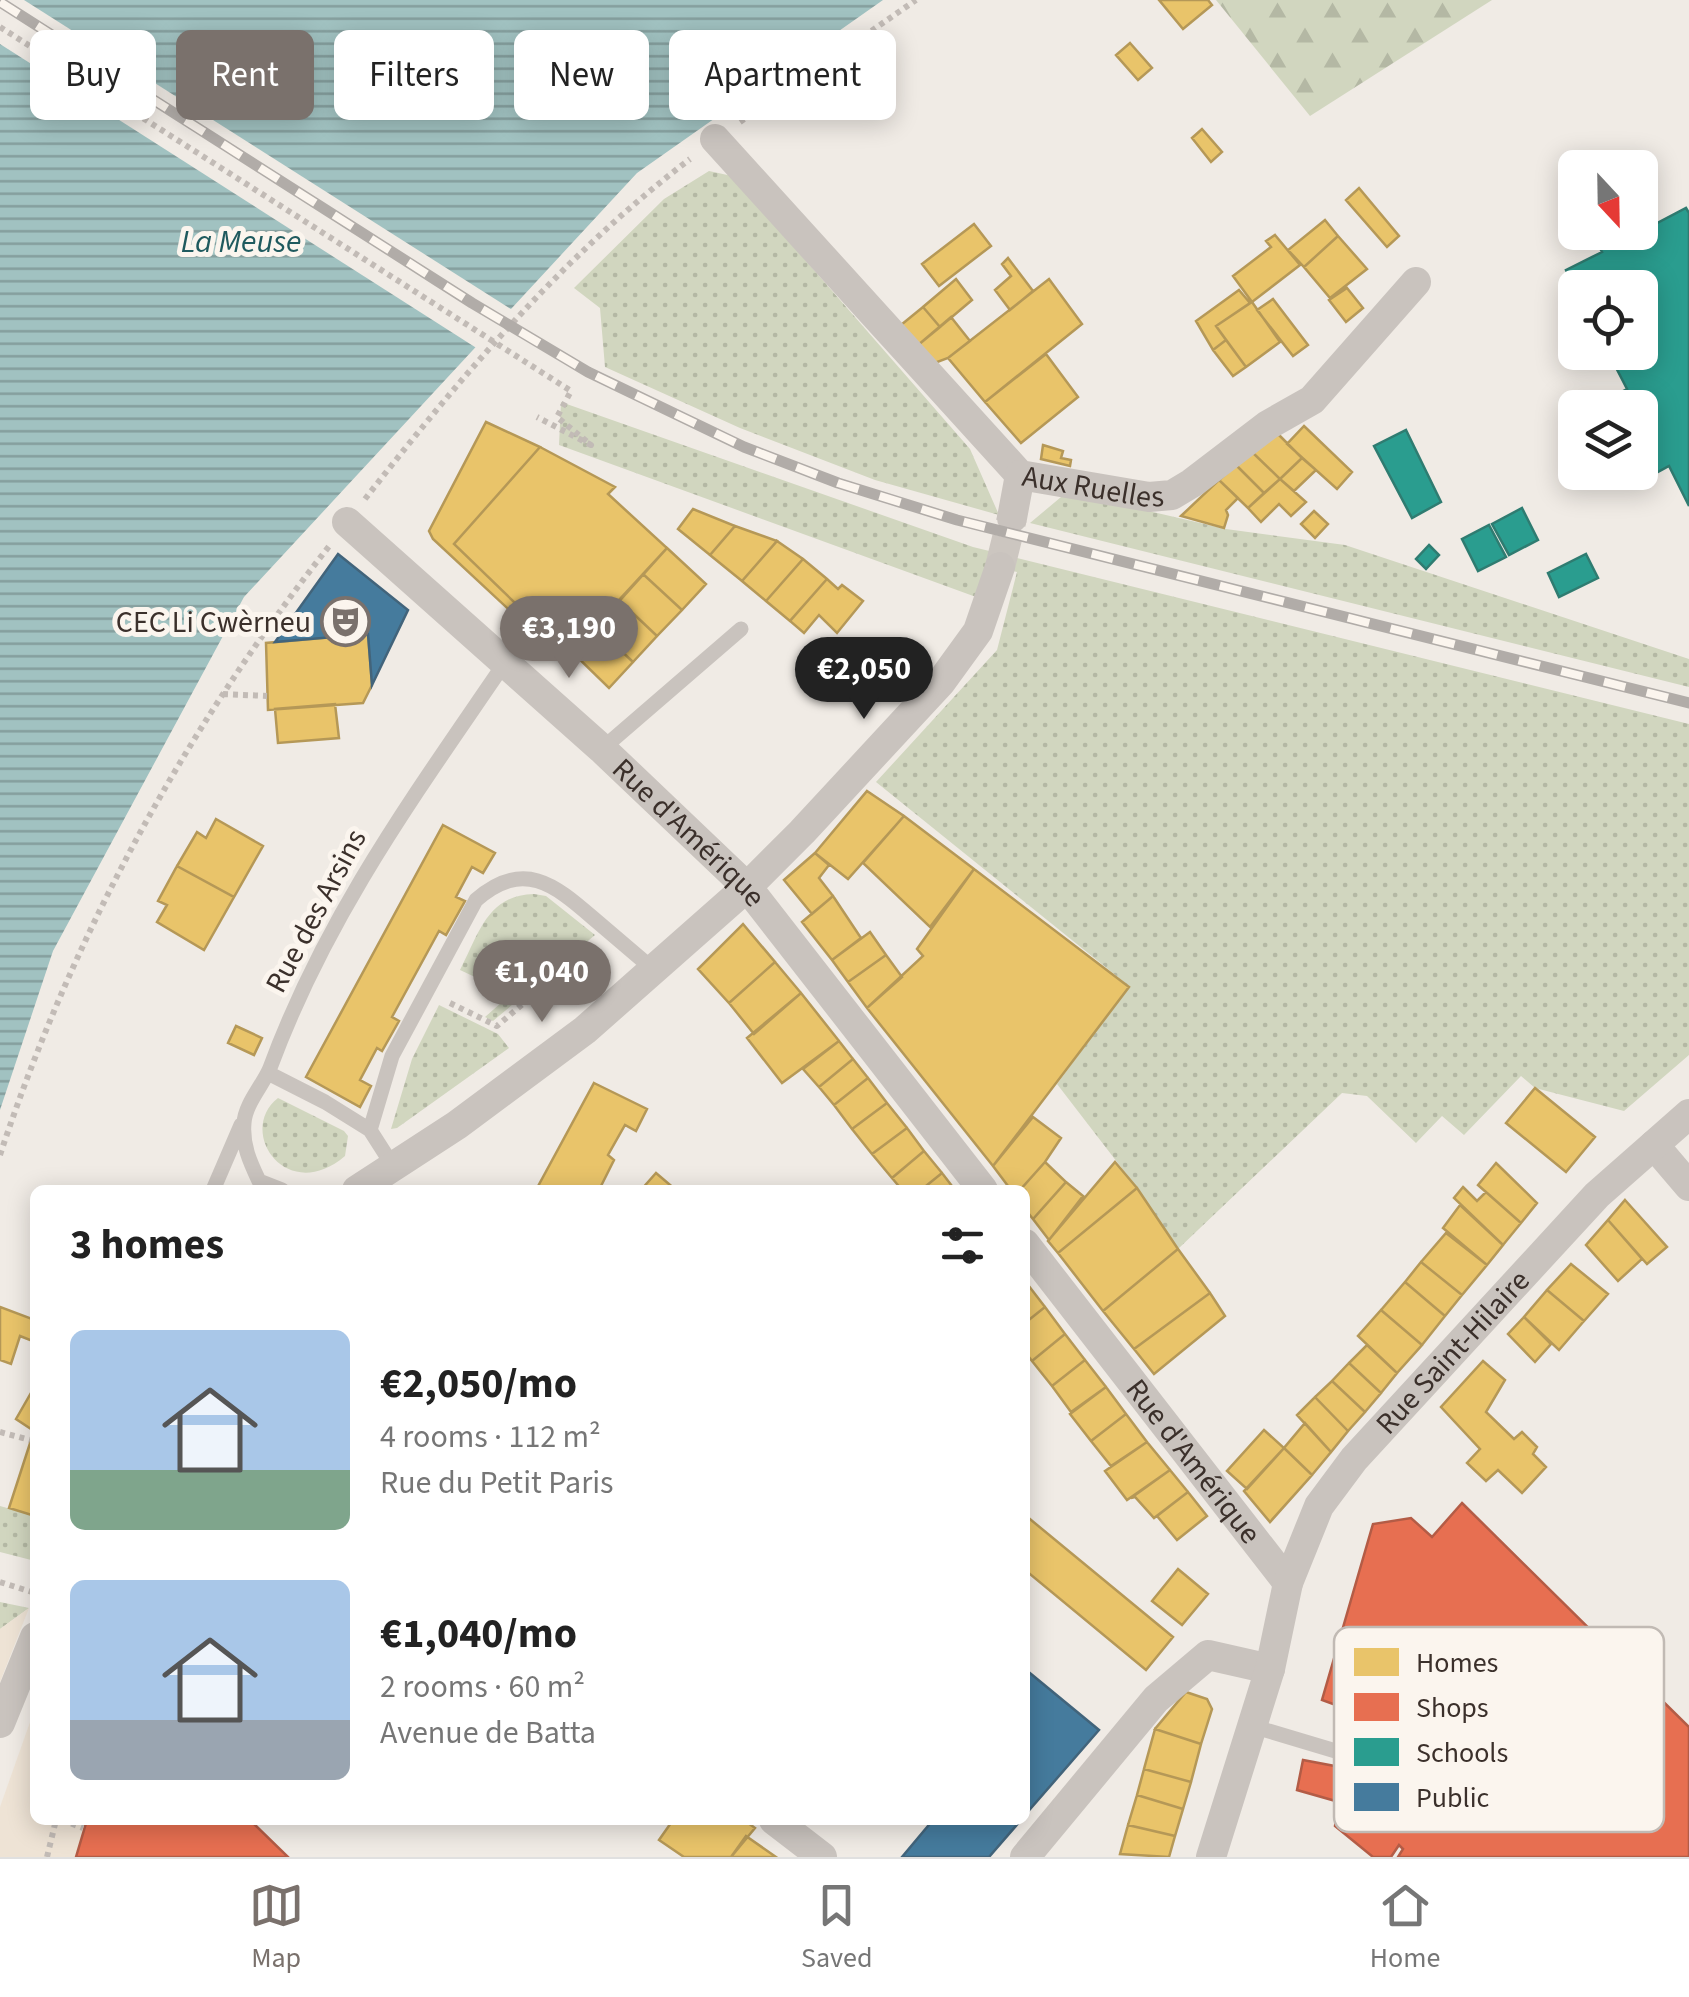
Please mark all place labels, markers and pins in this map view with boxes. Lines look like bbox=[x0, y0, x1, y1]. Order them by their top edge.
theatre icon: CEC Li Cwèrneu bbox=[320, 596, 372, 648]
pin: €3,190 bbox=[488, 596, 650, 681]
place label: CEC Li Cwèrneu bbox=[116, 601, 311, 644]
pin: €2,050 bbox=[783, 637, 945, 722]
pin: €1,040 bbox=[461, 940, 623, 1025]

